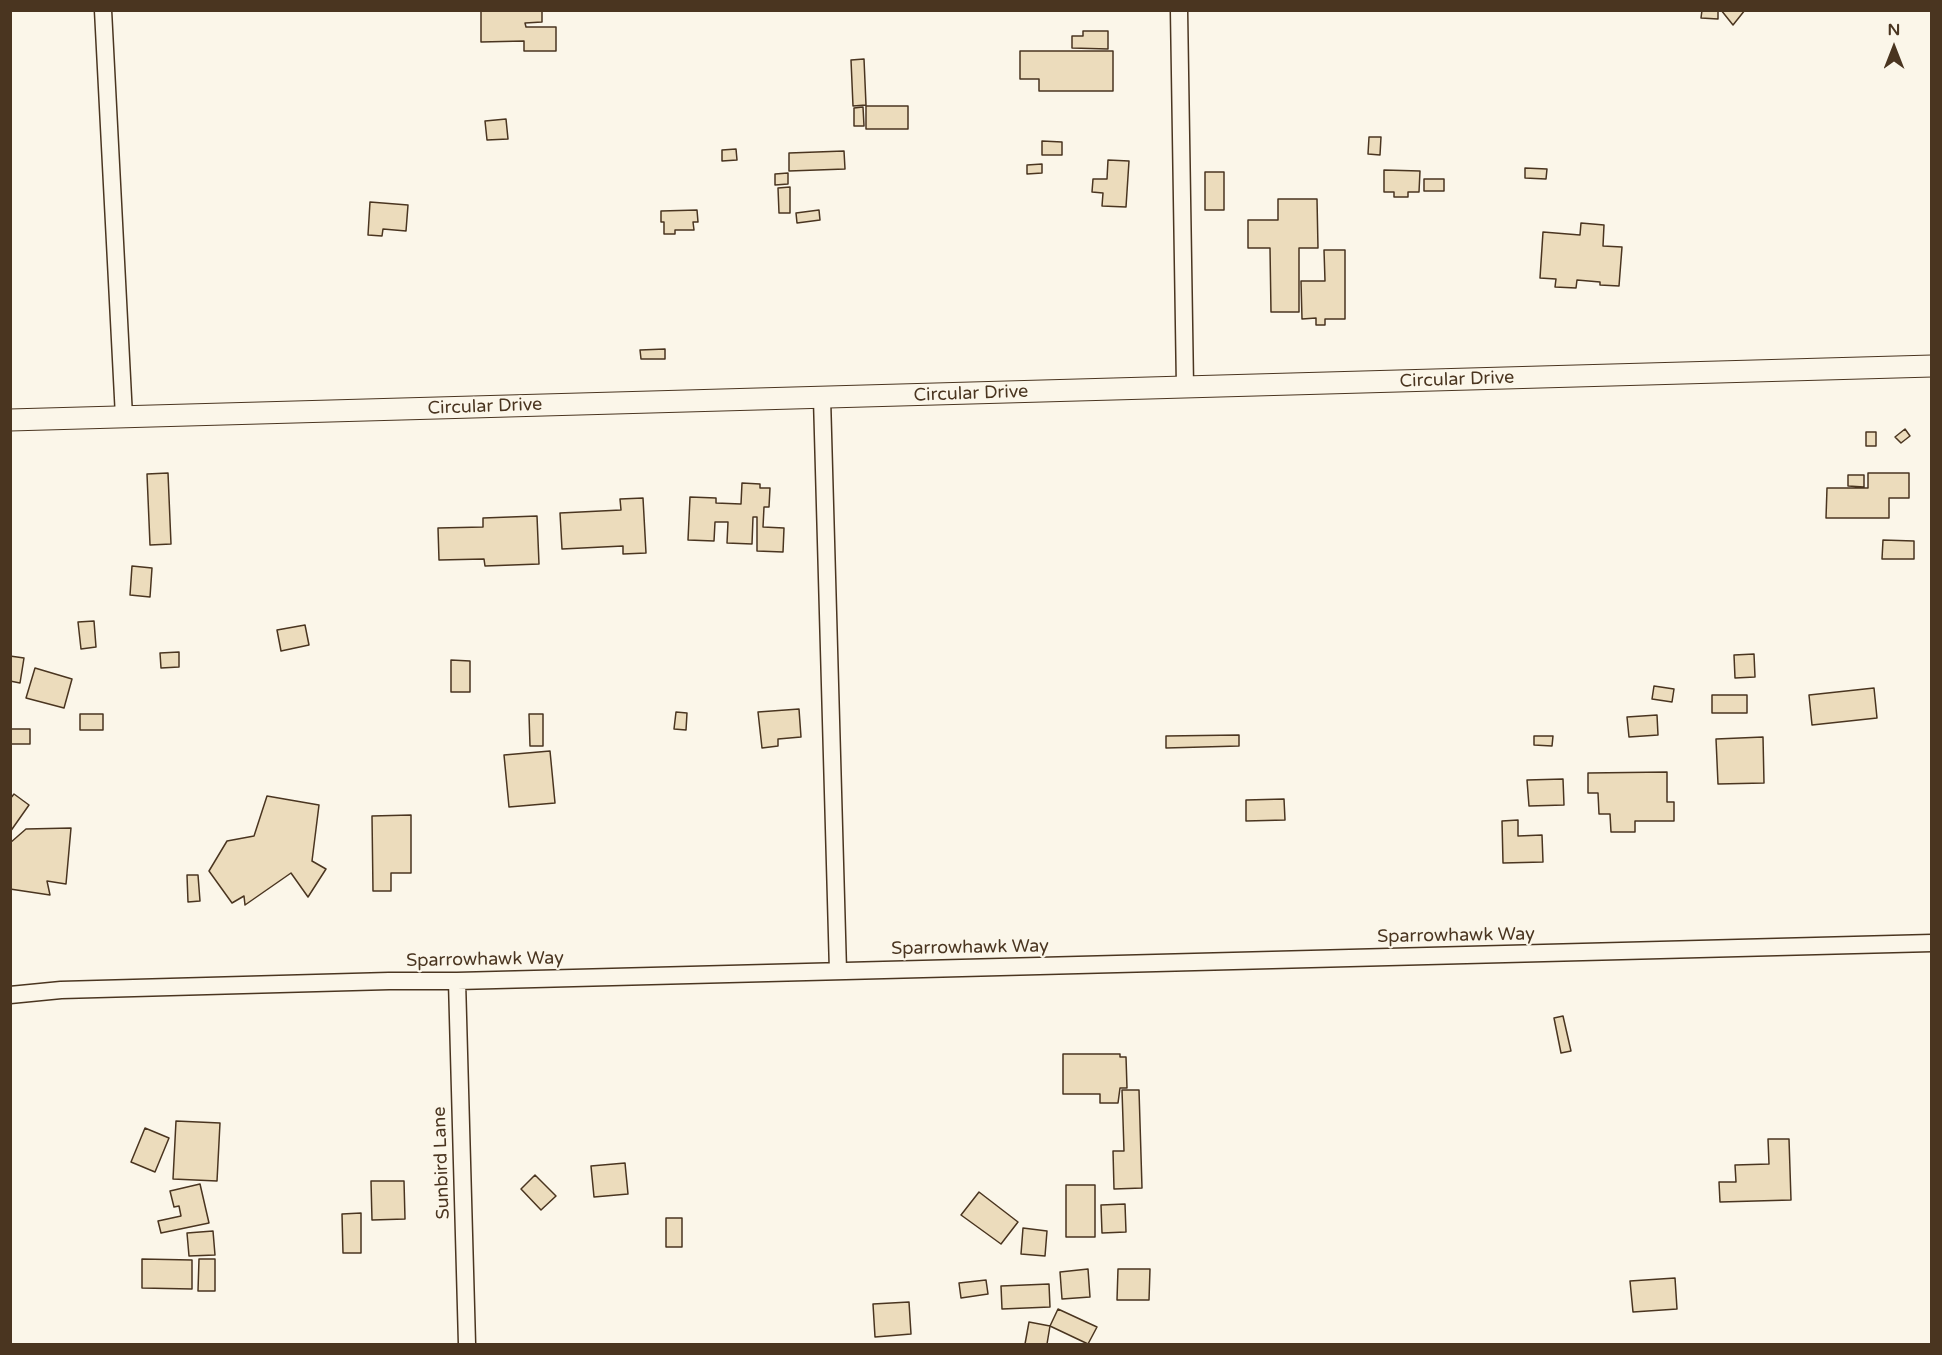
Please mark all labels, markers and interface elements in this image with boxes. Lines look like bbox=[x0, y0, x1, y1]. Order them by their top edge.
north arrow bbox=[1864, 18, 1924, 78]
text: N bbox=[1888, 20, 1900, 40]
street label: Circular Drive bbox=[1399, 367, 1515, 393]
street label: Circular Drive bbox=[913, 381, 1029, 407]
street label: Circular Drive bbox=[427, 394, 543, 420]
street label: Sparrowhawk Way bbox=[1377, 924, 1535, 948]
street label: Sparrowhawk Way bbox=[891, 936, 1049, 960]
street label: Sparrowhawk Way bbox=[406, 948, 564, 972]
street label: Sunbird Lane bbox=[429, 1106, 455, 1220]

